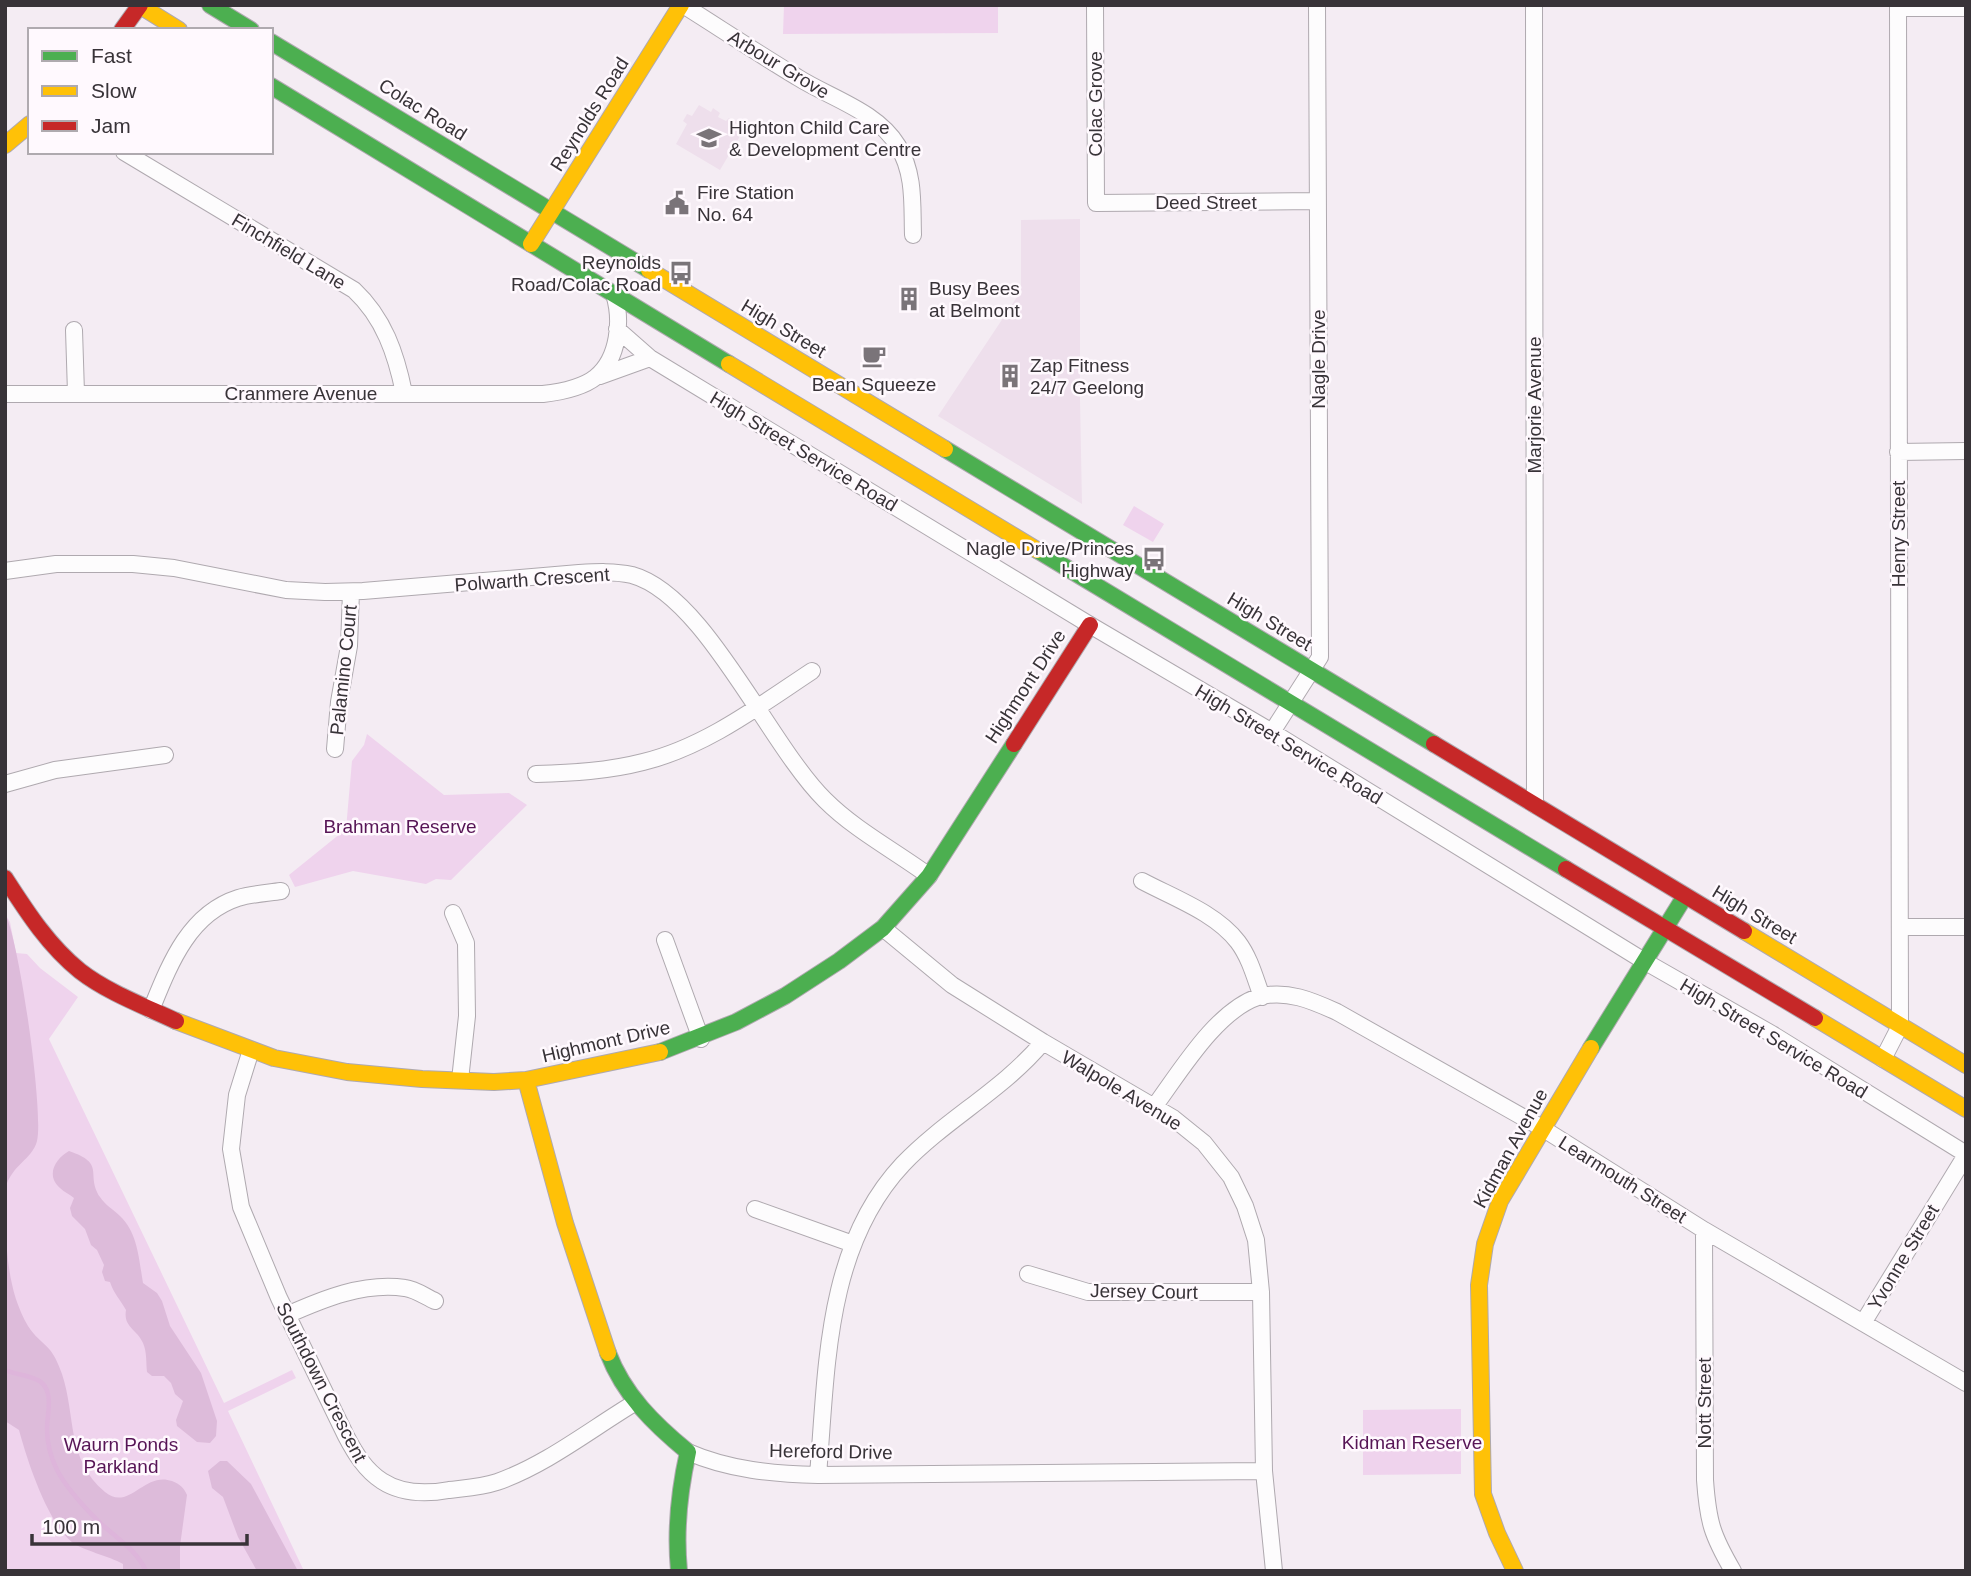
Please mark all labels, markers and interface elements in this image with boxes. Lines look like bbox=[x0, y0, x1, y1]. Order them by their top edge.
street label: Arbour Grove bbox=[724, 26, 833, 103]
legend bbox=[28, 28, 273, 154]
text: Fast bbox=[91, 44, 132, 67]
street label: Colac Grove bbox=[1085, 51, 1106, 157]
street label: Reynolds Road bbox=[546, 54, 633, 175]
street label: Colac Road bbox=[375, 74, 470, 145]
text: Slow bbox=[91, 79, 137, 102]
text: Jam bbox=[91, 114, 131, 137]
place label: Highton Child Care & Development Centre bbox=[729, 117, 921, 160]
school or university icon: Highton Child Care & Development Centre bbox=[695, 124, 723, 152]
place label: Fire Station No. 64 bbox=[697, 182, 794, 225]
public building icon: Fire Station No. 64 bbox=[663, 189, 691, 217]
street label: Deed Street bbox=[1155, 192, 1257, 213]
street label: Finchfield Lane bbox=[228, 209, 349, 294]
place label: Reynolds Road/Colac Road bbox=[511, 252, 661, 295]
bus stop icon: Reynolds Road/Colac Road bbox=[667, 259, 695, 287]
place label: Busy Bees at Belmont bbox=[929, 278, 1021, 321]
building icon: Busy Bees at Belmont bbox=[895, 285, 923, 313]
street label: High Street bbox=[738, 295, 831, 362]
street label: Nagle Drive bbox=[1308, 309, 1329, 409]
street label: Marjorie Avenue bbox=[1524, 337, 1545, 473]
cafe icon: Bean Squeeze bbox=[860, 342, 888, 370]
place label: Zap Fitness 24/7 Geelong bbox=[1030, 355, 1144, 398]
building icon: Zap Fitness 24/7 Geelong bbox=[996, 362, 1024, 390]
place label: Bean Squeeze bbox=[812, 374, 936, 395]
street label: Cranmere Avenue bbox=[225, 383, 377, 404]
street label: High Street Service Road bbox=[706, 387, 901, 516]
street label: Henry Street bbox=[1888, 480, 1909, 587]
place label: Nagle Drive/Princes Highway bbox=[966, 538, 1134, 581]
bus stop icon: Nagle Drive/Princes Highway bbox=[1140, 545, 1168, 573]
street label: Polwarth Crescent bbox=[454, 564, 611, 595]
street label: High Street bbox=[1224, 588, 1317, 655]
street label: Palamino Court bbox=[326, 603, 361, 736]
street label: Highmont Drive bbox=[981, 626, 1070, 747]
street label: High Street Service Road bbox=[1191, 680, 1386, 809]
park label: Brahman Reserve bbox=[323, 816, 477, 837]
street label: High Street bbox=[1709, 881, 1802, 948]
street label: High Street Service Road bbox=[1676, 974, 1871, 1103]
street label: Highmont Drive bbox=[540, 1017, 672, 1066]
street label: Walpole Avenue bbox=[1058, 1046, 1186, 1135]
street label: Kidman Avenue bbox=[1469, 1085, 1552, 1211]
street label: Learmouth Street bbox=[1555, 1132, 1691, 1228]
street label: Yvonne Street bbox=[1864, 1200, 1944, 1314]
street label: Jersey Court bbox=[1090, 1280, 1199, 1303]
street label: Southdown Crescent bbox=[272, 1299, 371, 1466]
street label: Nott Street bbox=[1694, 1357, 1715, 1448]
park label: Kidman Reserve bbox=[1342, 1432, 1482, 1453]
park label: Waurn Ponds Parkland bbox=[64, 1434, 178, 1477]
street label: Hereford Drive bbox=[769, 1440, 893, 1463]
scale bar bbox=[32, 1502, 247, 1546]
text: 100 m bbox=[42, 1515, 100, 1538]

